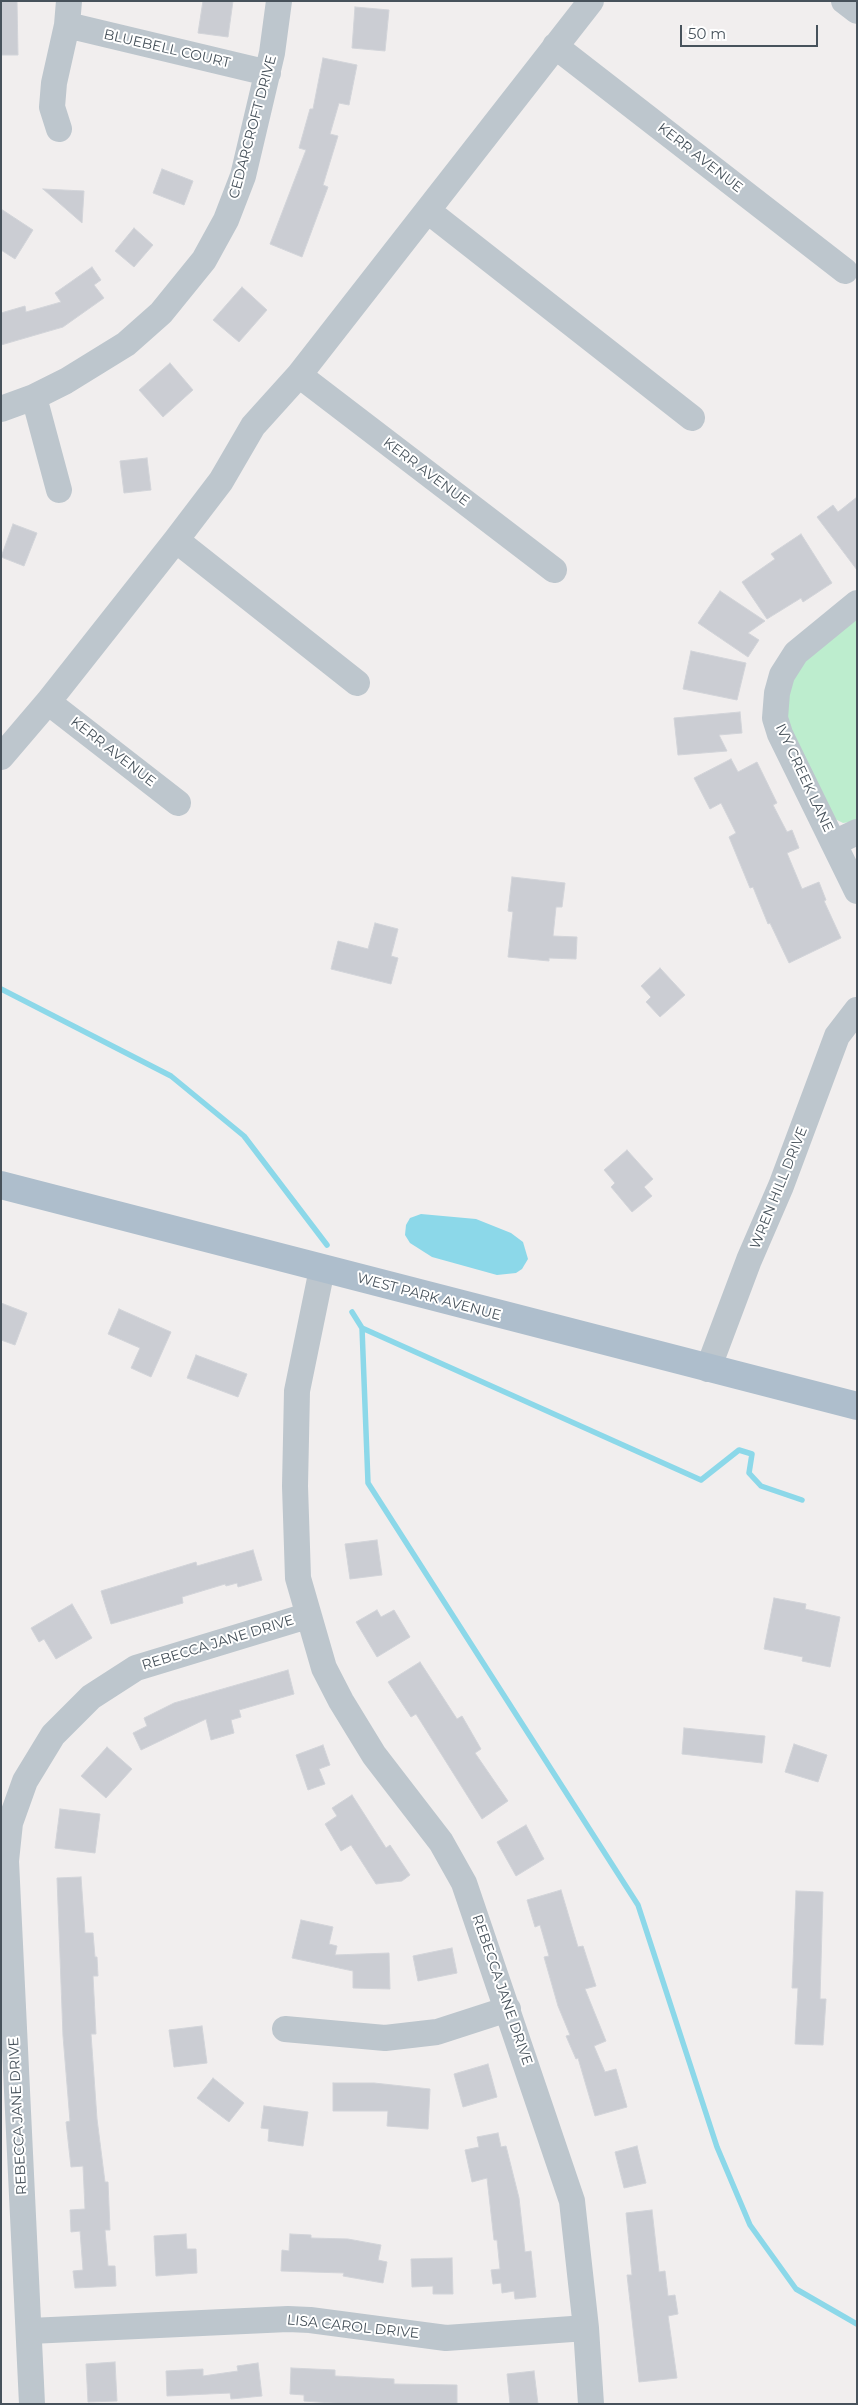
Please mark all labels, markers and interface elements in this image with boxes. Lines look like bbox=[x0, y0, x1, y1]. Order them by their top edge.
scale bar bbox=[683, 15, 820, 47]
text: 50 m bbox=[688, 24, 726, 43]
street label: BLUEBELL COURT bbox=[102, 26, 232, 72]
street label: CEDARCROFT DRIVE bbox=[226, 53, 280, 201]
street label: KERR AVENUE bbox=[654, 120, 746, 196]
street label: KERR AVENUE bbox=[380, 434, 472, 510]
street label: KERR AVENUE bbox=[67, 714, 159, 790]
street label: IVY CREEK LANE bbox=[772, 721, 836, 835]
street label: WREN HILL DRIVE bbox=[747, 1124, 811, 1252]
street label: WEST PARK AVENUE bbox=[355, 1270, 503, 1324]
street label: REBECCA JANE DRIVE bbox=[140, 1612, 296, 1674]
street label: REBECCA JANE DRIVE bbox=[468, 1913, 536, 2067]
street label: REBECCA JANE DRIVE bbox=[5, 2037, 31, 2195]
street label: LISA CAROL DRIVE bbox=[286, 2312, 420, 2342]

